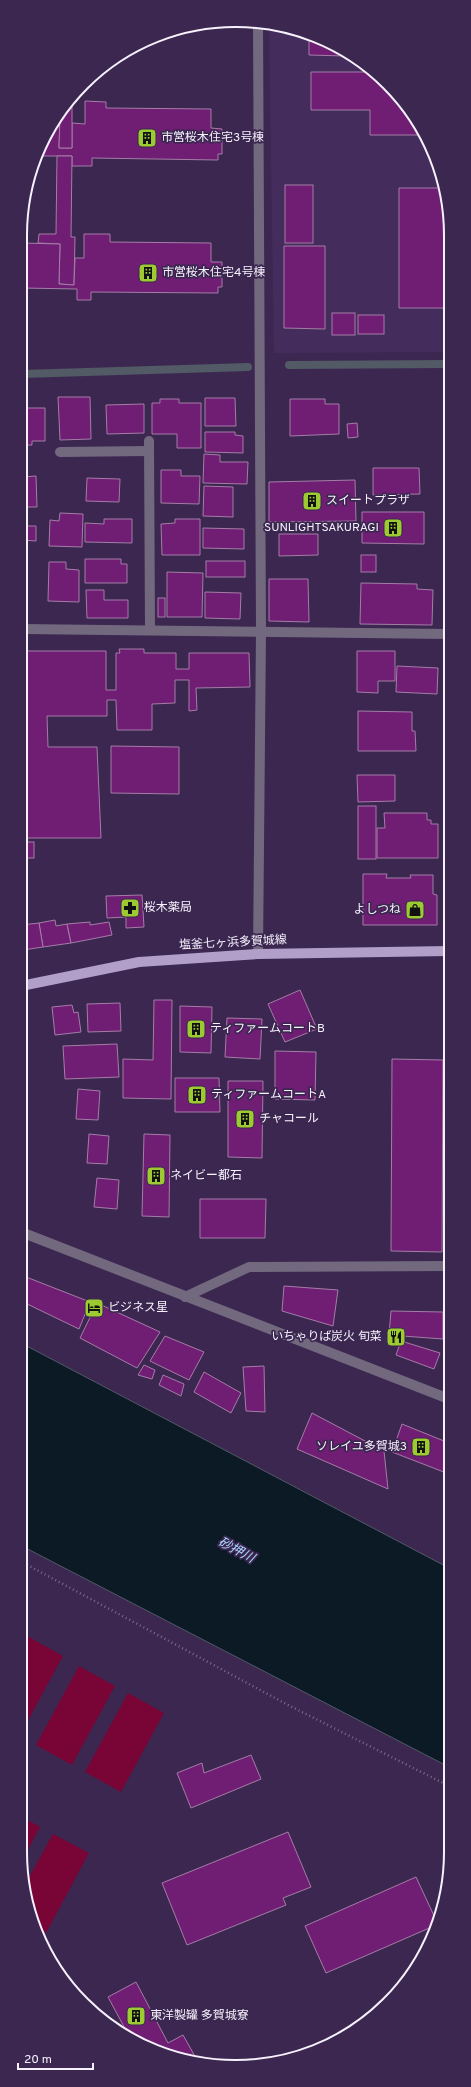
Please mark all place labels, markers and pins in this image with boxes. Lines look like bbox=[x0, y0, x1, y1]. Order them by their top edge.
building icon: 市営桜木住宅3号棟 bbox=[136, 127, 158, 149]
place label: 市営桜木住宅3号棟 bbox=[161, 130, 264, 146]
building icon: 市営桜木住宅4号棟 bbox=[137, 262, 159, 284]
place label: 市営桜木住宅4号棟 bbox=[162, 265, 265, 281]
building icon: スイートプラザ bbox=[301, 490, 323, 512]
place label: スイートプラザ bbox=[326, 493, 410, 509]
building icon: SUNLIGHTSAKURAGI bbox=[382, 517, 404, 539]
place label: SUNLIGHTSAKURAGI bbox=[264, 520, 379, 536]
pharmacy icon: 桜木薬局 bbox=[119, 897, 141, 919]
shop icon: よしつね bbox=[404, 899, 426, 921]
place label: 桜木薬局 bbox=[144, 900, 192, 916]
place label: よしつね bbox=[354, 902, 401, 918]
building icon: ティファームコートB bbox=[185, 1018, 207, 1040]
place label: ティファームコートB bbox=[210, 1021, 325, 1037]
building icon: ティファームコートA bbox=[186, 1084, 208, 1106]
place label: ティファームコートA bbox=[211, 1087, 326, 1103]
building icon: チャコール bbox=[234, 1108, 256, 1130]
place label: チャコール bbox=[259, 1111, 319, 1127]
building icon: ネイビー都石 bbox=[145, 1165, 167, 1187]
place label: ネイビー都石 bbox=[170, 1168, 242, 1184]
hotel icon: ビジネス星 bbox=[83, 1297, 105, 1319]
place label: ビジネス星 bbox=[108, 1300, 168, 1316]
restaurant icon: いちゃりば炭火 旬菜 bbox=[385, 1326, 407, 1348]
place label: いちゃりば炭火 旬菜 bbox=[271, 1329, 382, 1345]
building icon: ソレイユ多賀城3 bbox=[410, 1436, 432, 1458]
place label: ソレイユ多賀城3 bbox=[316, 1439, 407, 1455]
building icon: 東洋製罐 多賀城寮 bbox=[125, 2005, 147, 2027]
place label: 東洋製罐 多賀城寮 bbox=[150, 2008, 249, 2024]

